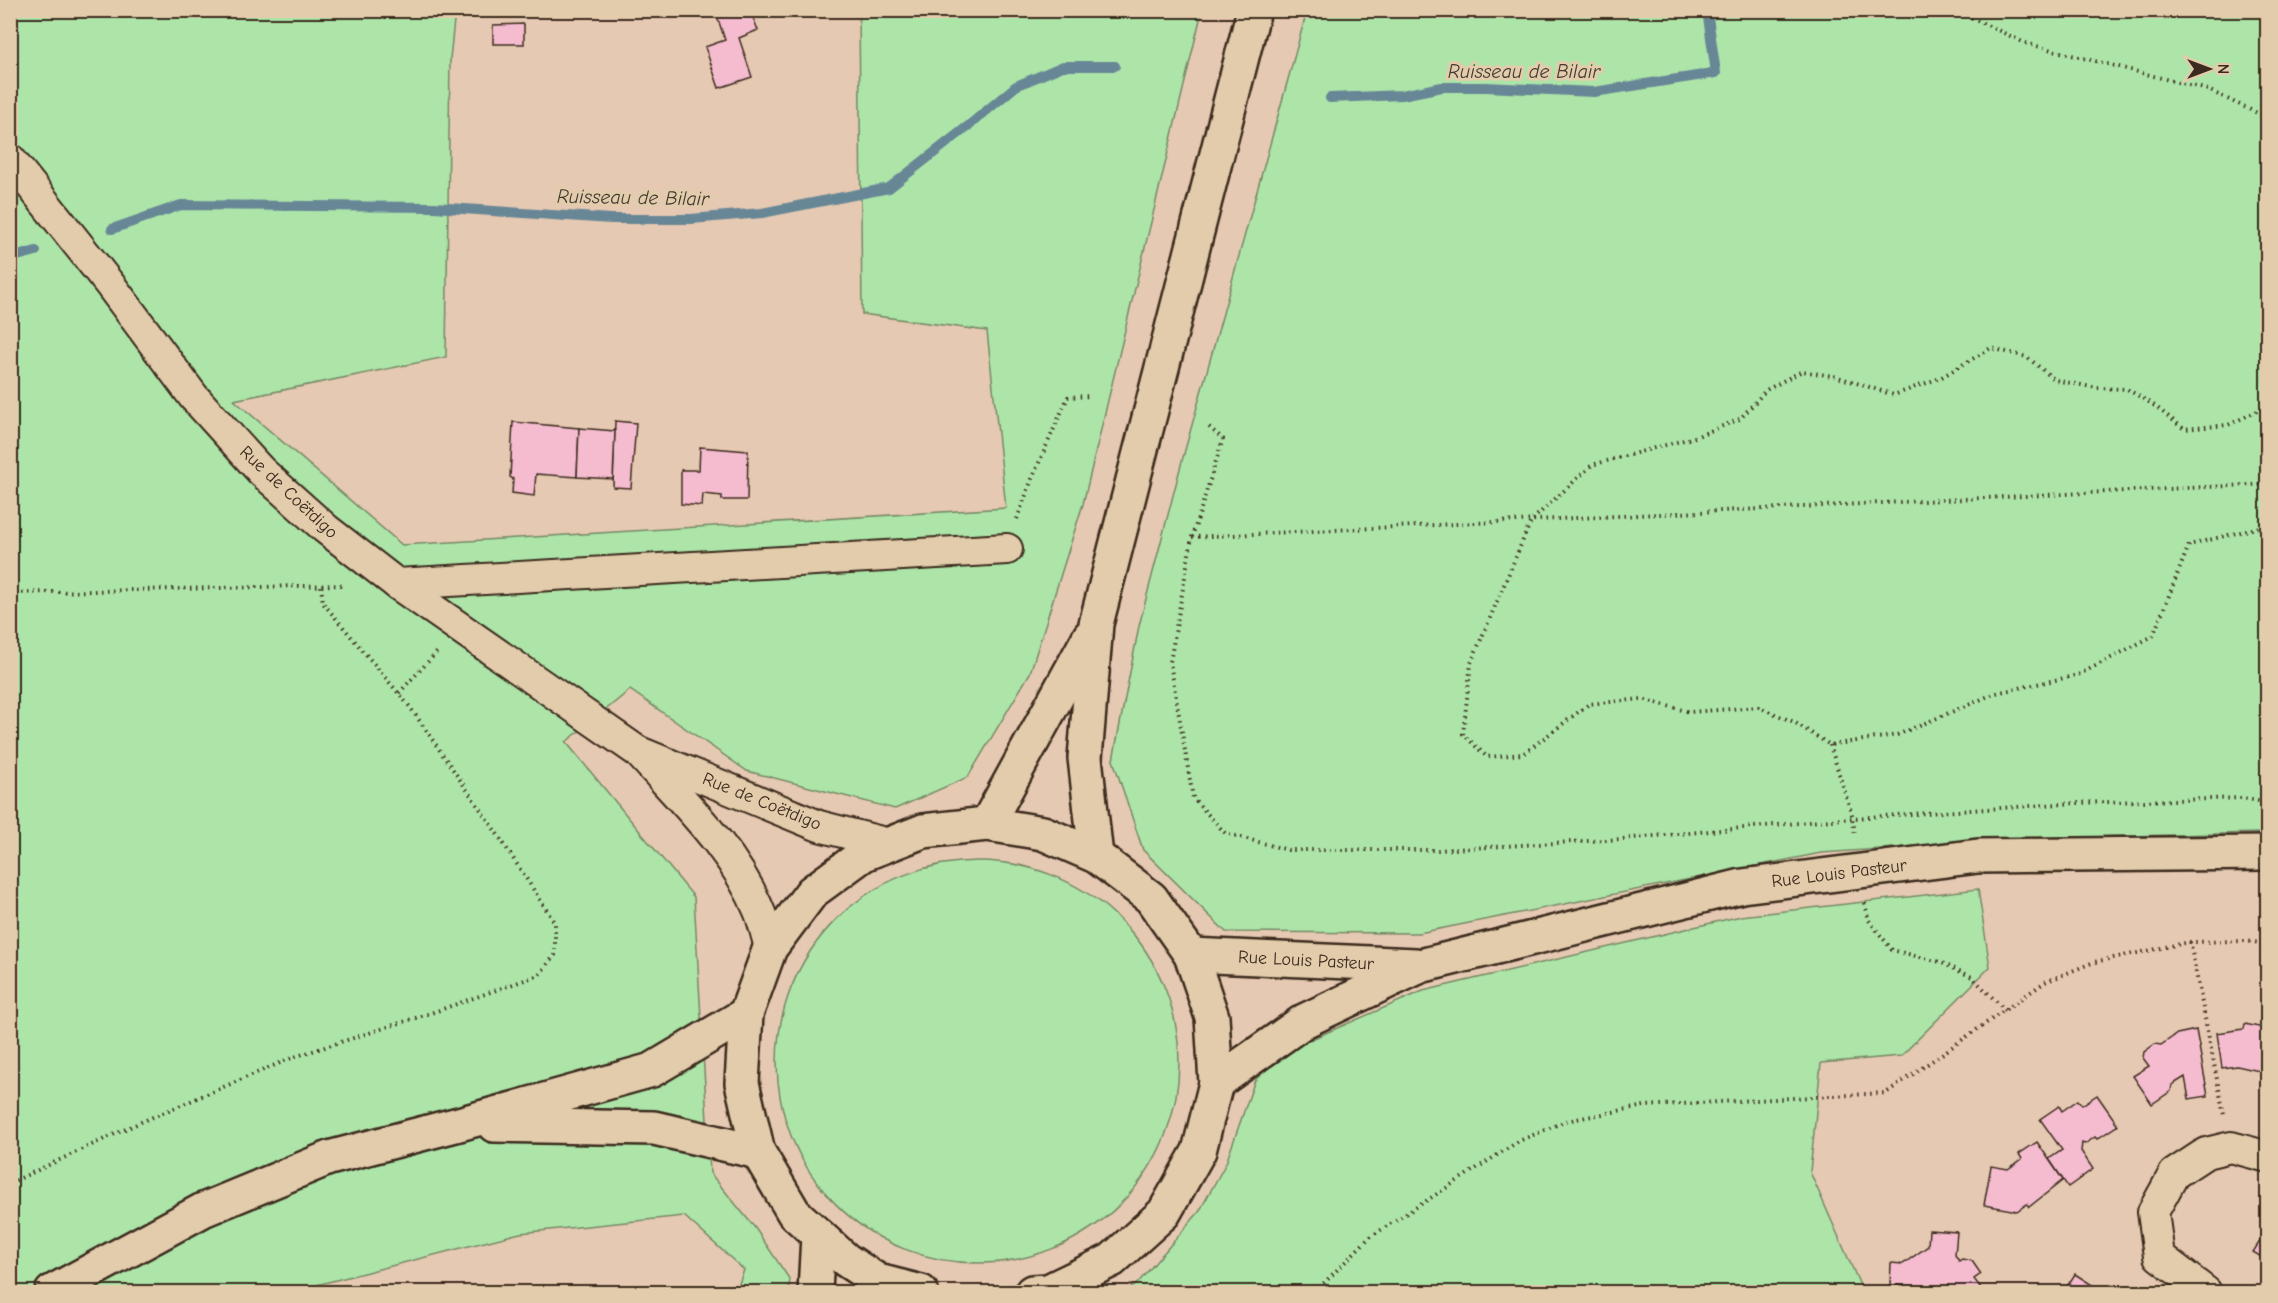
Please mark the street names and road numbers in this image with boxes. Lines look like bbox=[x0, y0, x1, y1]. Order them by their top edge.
street label: Rue de Coëtdigo bbox=[235, 442, 342, 543]
street label: Rue de Coëtdigo bbox=[699, 768, 824, 835]
street label: Rue Louis Pasteur bbox=[1770, 855, 1909, 892]
street label: Rue Louis Pasteur bbox=[1237, 946, 1375, 975]

